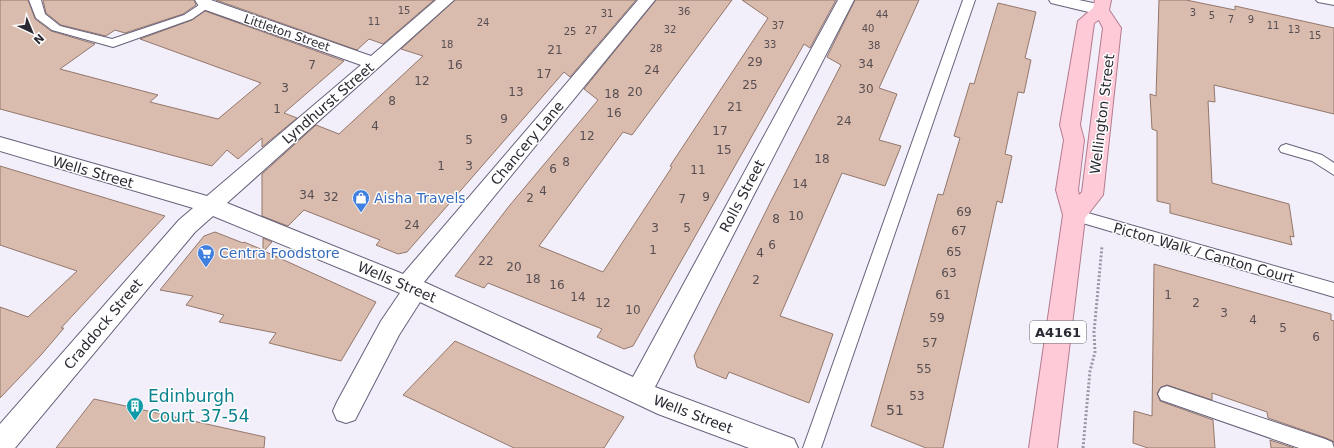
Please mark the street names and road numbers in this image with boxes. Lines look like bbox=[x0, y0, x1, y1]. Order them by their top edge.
street label: Littleton Street bbox=[242, 12, 332, 54]
street label: Wellington Street bbox=[1087, 52, 1117, 175]
street label: Lyndhurst Street bbox=[279, 59, 377, 147]
street label: Chancery Lane bbox=[487, 98, 567, 188]
street label: Wells Street bbox=[51, 153, 136, 191]
street label: Rolls Street bbox=[716, 157, 768, 235]
street label: Picton Walk / Canton Court bbox=[1112, 219, 1297, 287]
street label: Wells Street bbox=[355, 258, 439, 306]
street label: Craddock Street bbox=[60, 275, 146, 373]
road number: A4161 bbox=[1030, 321, 1086, 343]
street label: Wells Street bbox=[651, 392, 735, 437]

